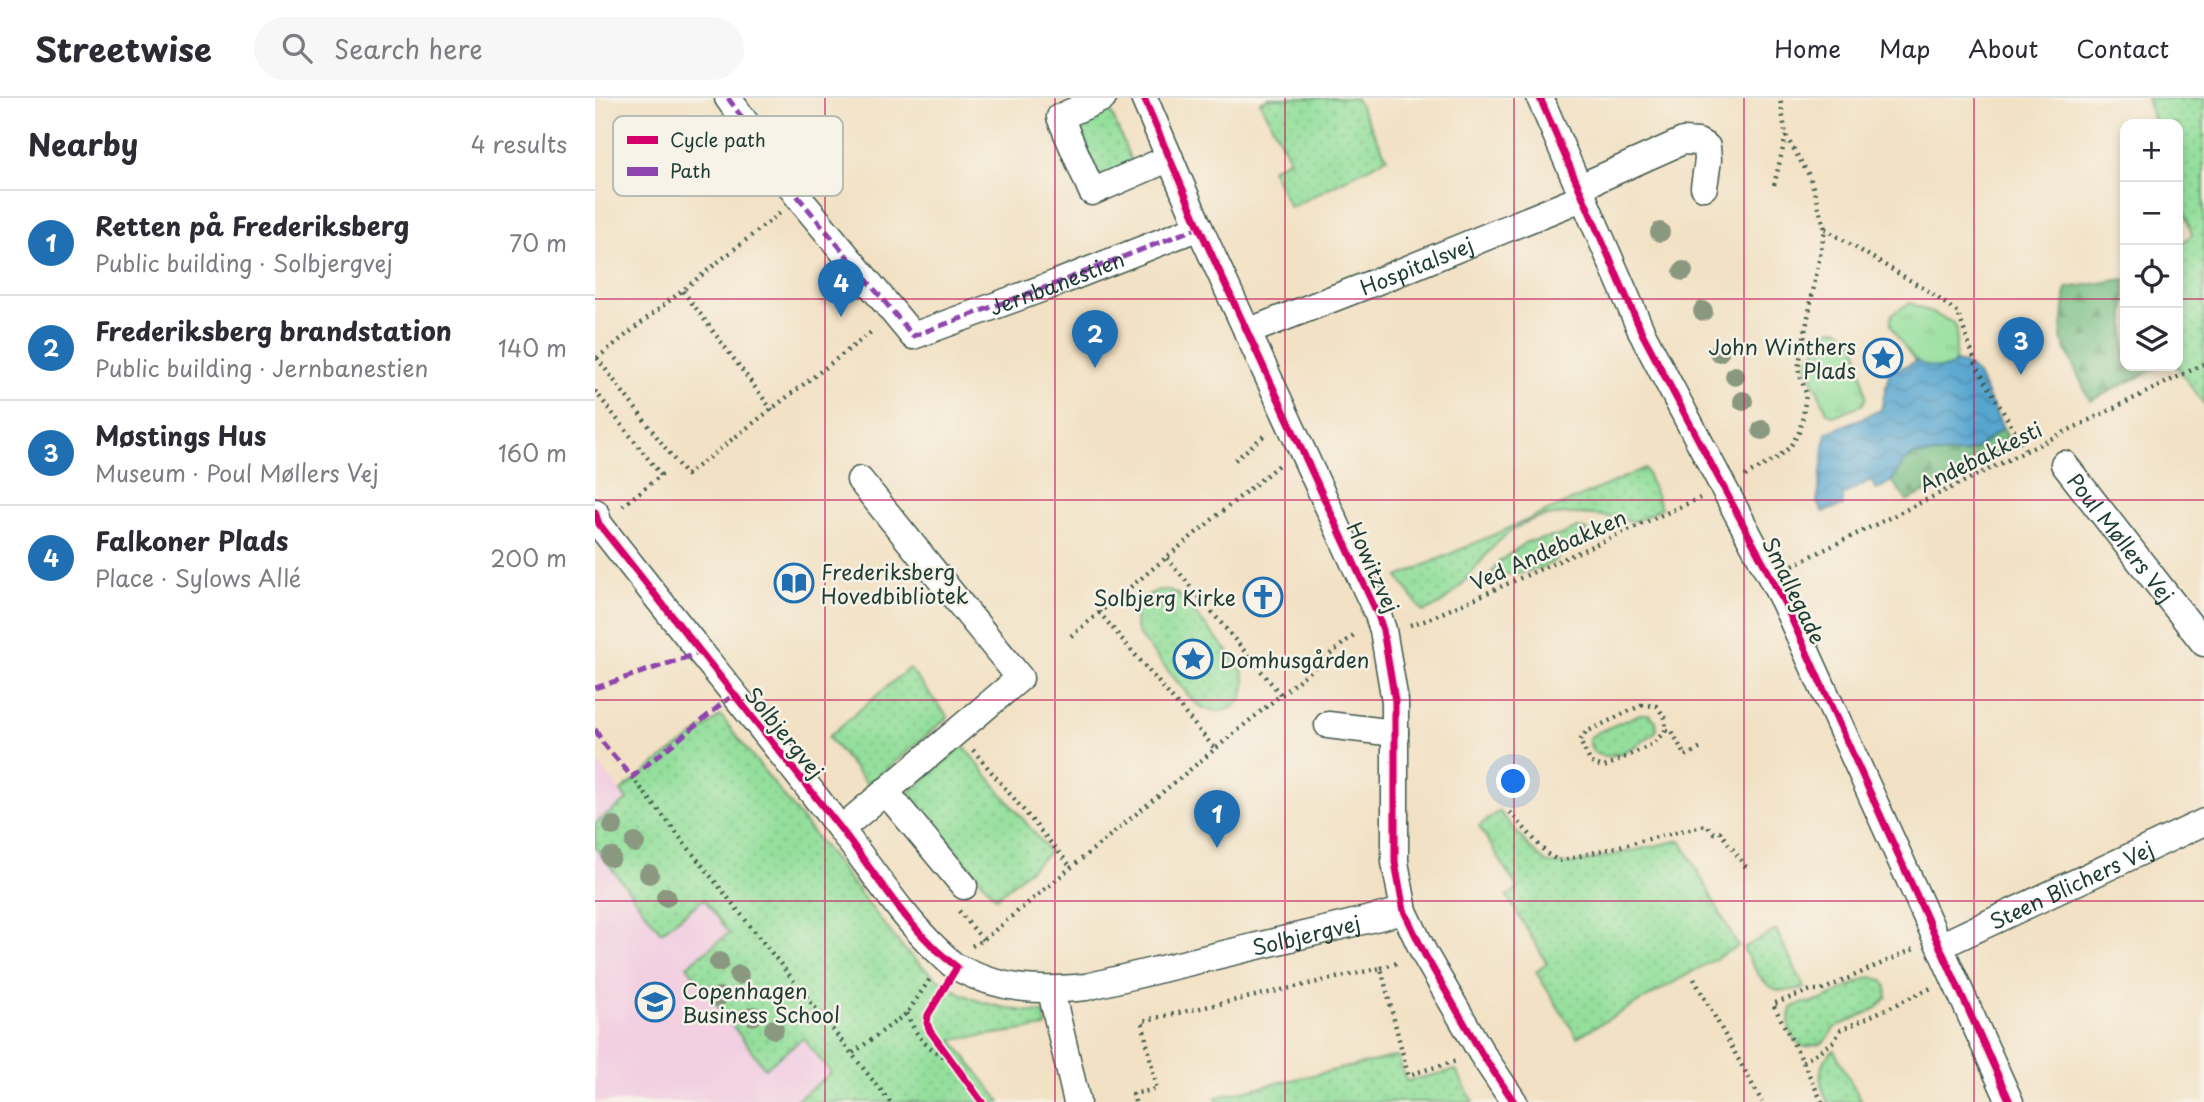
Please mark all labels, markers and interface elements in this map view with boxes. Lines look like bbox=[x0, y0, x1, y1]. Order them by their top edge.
search box bbox=[254, 17, 744, 80]
text: Streetwise bbox=[35, 23, 212, 73]
icon: search bbox=[278, 29, 316, 67]
text: Search here bbox=[334, 29, 483, 68]
text: Home bbox=[1774, 30, 1841, 66]
text: Map bbox=[1879, 30, 1930, 66]
text: About bbox=[1968, 30, 2038, 66]
text: Contact bbox=[2076, 30, 2169, 66]
legend bbox=[613, 116, 843, 196]
map controls bbox=[2120, 119, 2183, 371]
button: + bbox=[2120, 119, 2183, 182]
text: Nearby bbox=[28, 121, 138, 166]
text: Cycle path bbox=[670, 125, 766, 153]
text: 4 results bbox=[471, 126, 567, 161]
text: Path bbox=[670, 156, 711, 184]
button: − bbox=[2120, 182, 2183, 245]
text: Retten på Frederiksberg bbox=[95, 206, 409, 245]
text: 1 bbox=[46, 225, 57, 260]
text: 70 m bbox=[509, 225, 567, 260]
street label: Hospitalsvej bbox=[1355, 228, 1478, 303]
street label: Jernbanestien bbox=[985, 242, 1129, 323]
text: Public building · Solbjergvej bbox=[95, 245, 393, 280]
button: locate bbox=[2120, 245, 2183, 308]
pin: 4 bbox=[818, 259, 864, 317]
button: layers bbox=[2120, 308, 2183, 371]
pin: 2 bbox=[1072, 310, 1118, 368]
text: Frederiksberg brandstation bbox=[95, 311, 452, 350]
pin: 3 bbox=[1998, 317, 2044, 375]
text: 2 bbox=[43, 330, 59, 365]
text: 140 m bbox=[498, 330, 567, 365]
place label: John Winthers Plads bbox=[1708, 330, 1856, 386]
place icon: John Winthers Plads bbox=[1862, 337, 1904, 379]
text: Public building · Jernbanestien bbox=[95, 350, 428, 385]
street label: Andebakkesti bbox=[1913, 412, 2047, 500]
text: Møstings Hus bbox=[95, 416, 266, 455]
text: 3 bbox=[43, 435, 59, 470]
text: 160 m bbox=[498, 435, 567, 470]
text: Museum · Poul Møllers Vej bbox=[95, 455, 379, 490]
street label: Poul Møllers Vej bbox=[2060, 466, 2182, 609]
street label: Ved Andebakken bbox=[1465, 500, 1631, 598]
street label: Howitzvej bbox=[1340, 516, 1408, 618]
text: Falkoner Plads bbox=[95, 521, 288, 560]
street label: Smallegade bbox=[1755, 531, 1835, 649]
text: 4 bbox=[43, 540, 59, 575]
text: 200 m bbox=[490, 540, 567, 575]
place label: Frederiksberg Hovedbibliotek bbox=[821, 555, 969, 611]
text: Place · Sylows Allé bbox=[95, 560, 301, 595]
library icon: Frederiksberg Hovedbibliotek bbox=[773, 562, 815, 604]
church icon: Solbjerg Kirke bbox=[1242, 576, 1284, 618]
place label: Solbjerg Kirke bbox=[1093, 581, 1236, 613]
place icon: Domhusgården bbox=[1172, 638, 1214, 680]
place label: Domhusgården bbox=[1220, 643, 1369, 675]
street label: Solbjergvej bbox=[738, 679, 832, 785]
your location bbox=[1496, 764, 1530, 798]
pin: 1 bbox=[1194, 790, 1240, 848]
street label: Steen Blichers Vej bbox=[1984, 832, 2159, 937]
street label: Solbjergvej bbox=[1248, 906, 1363, 963]
place label: Copenhagen Business School bbox=[682, 974, 840, 1030]
school or university icon: Copenhagen Business School bbox=[634, 981, 676, 1023]

